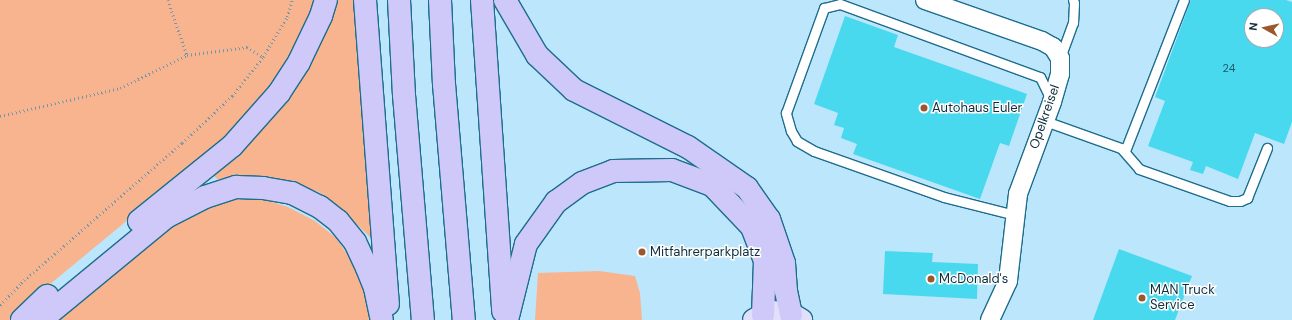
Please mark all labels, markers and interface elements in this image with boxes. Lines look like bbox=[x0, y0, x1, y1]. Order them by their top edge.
north arrow bbox=[1244, 8, 1284, 48]
text: N bbox=[1246, 22, 1261, 31]
house number: 24 bbox=[1223, 61, 1235, 75]
street label: Opelkreisel bbox=[1027, 83, 1063, 151]
place label: Autohaus Euler bbox=[932, 100, 1022, 116]
marker: Autohaus Euler bbox=[919, 103, 929, 113]
place label: Mitfahrerparkplatz bbox=[650, 244, 760, 260]
marker: Mitfahrerparkplatz bbox=[637, 247, 647, 257]
place label: McDonald's bbox=[939, 271, 1008, 287]
marker: McDonald's bbox=[926, 274, 936, 284]
place label: MAN Truck Service bbox=[1150, 283, 1215, 314]
marker: MAN Truck Service bbox=[1137, 293, 1147, 303]

